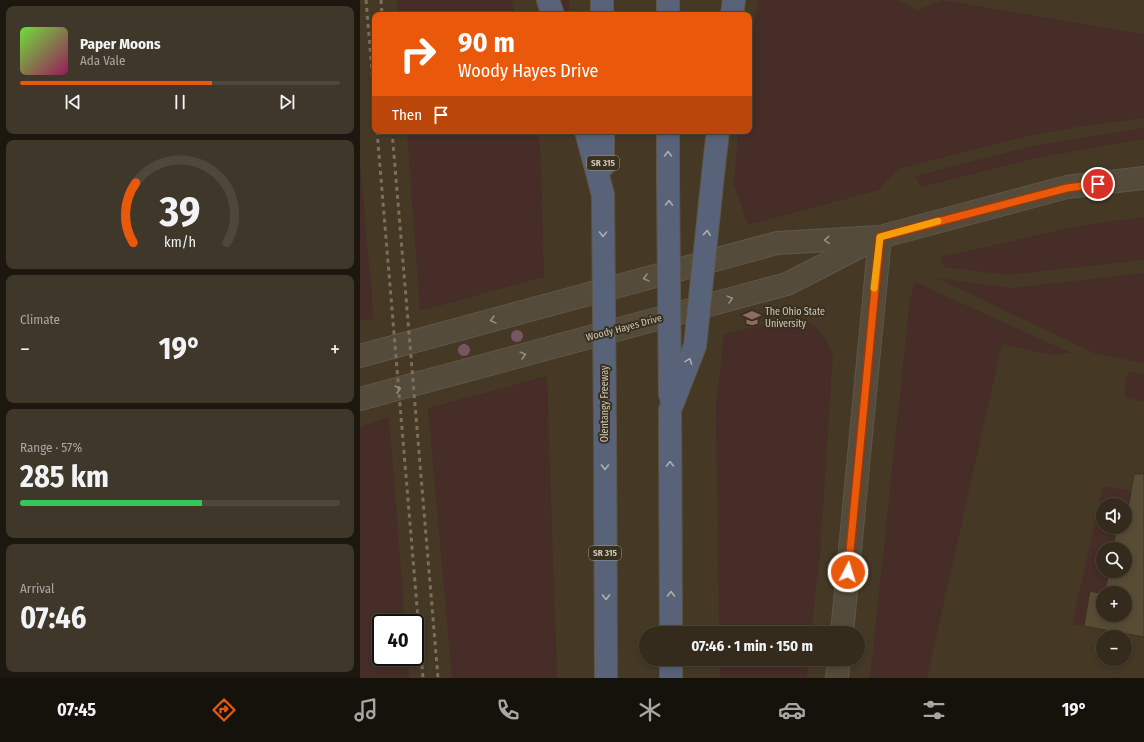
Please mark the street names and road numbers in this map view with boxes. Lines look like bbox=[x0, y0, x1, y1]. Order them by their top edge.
road number: SR 315 bbox=[587, 156, 619, 170]
street label: Woody Hayes Drive bbox=[585, 312, 663, 344]
street label: Olentangy Freeway bbox=[599, 365, 611, 442]
road number: SR 315 bbox=[589, 546, 621, 560]

